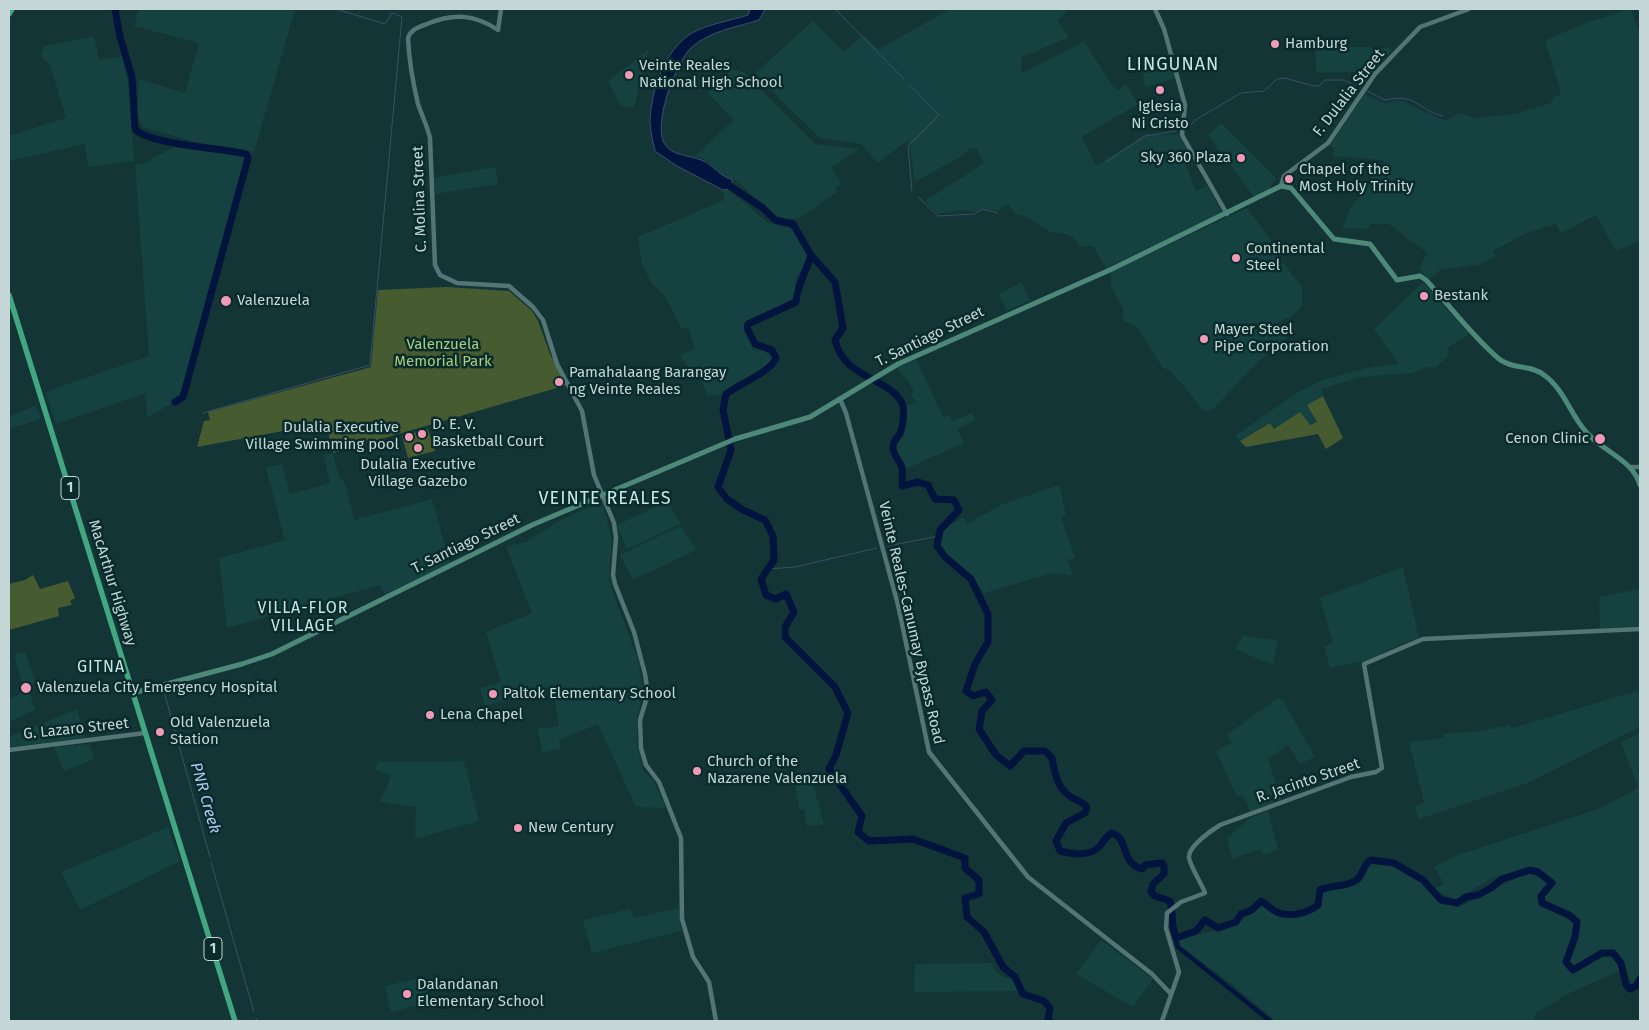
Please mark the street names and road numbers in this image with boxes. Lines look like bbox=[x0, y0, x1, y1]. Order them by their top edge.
street label: F. Dulalia Street bbox=[1309, 46, 1389, 140]
street label: C. Molina Street bbox=[409, 145, 431, 253]
street label: T. Santiago Street bbox=[873, 303, 987, 371]
road number: 1 bbox=[61, 476, 79, 499]
street label: Veinte Reales-Canumay Bypass Road bbox=[874, 500, 948, 746]
street label: T. Santiago Street bbox=[409, 510, 523, 578]
street label: MacArthur Highway bbox=[84, 518, 140, 648]
street label: G. Lazaro Street bbox=[22, 715, 130, 743]
street label: R. Jacinto Street bbox=[1254, 755, 1362, 807]
road number: 1 bbox=[204, 938, 222, 961]

